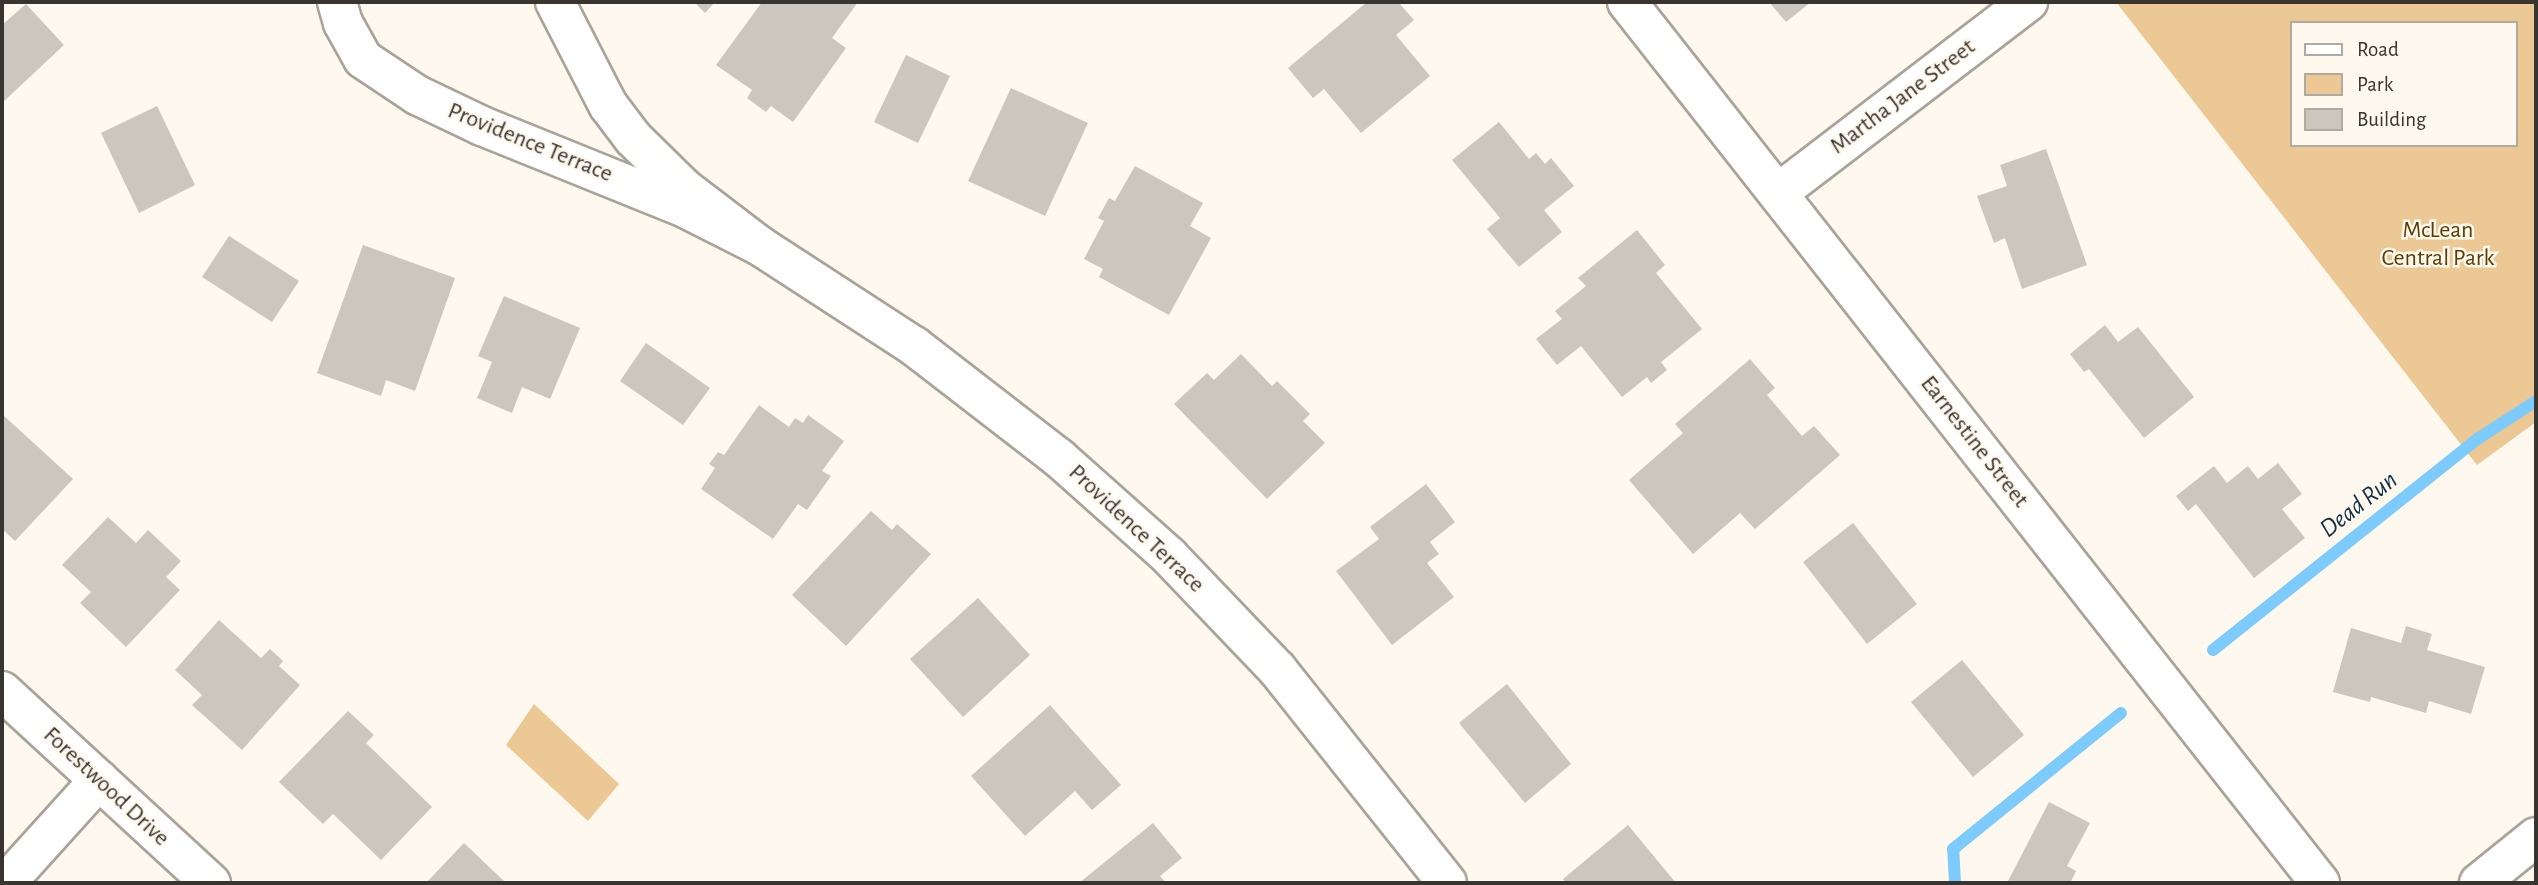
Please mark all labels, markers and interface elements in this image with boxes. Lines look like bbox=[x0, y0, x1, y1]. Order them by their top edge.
legend bbox=[2290, 21, 2517, 147]
street label: Martha Jane Street bbox=[1825, 33, 1981, 161]
text: Road bbox=[2357, 39, 2399, 60]
text: Park bbox=[2357, 74, 2393, 95]
street label: Providence Terrace bbox=[443, 97, 617, 189]
text: Building bbox=[2357, 109, 2426, 130]
park label: McLean Central Park bbox=[2381, 217, 2495, 273]
street label: Earnestine Street bbox=[1914, 370, 2034, 514]
street label: Providence Terrace bbox=[1062, 459, 1210, 599]
water label: Dead Run bbox=[2314, 465, 2404, 545]
street label: Forestwood Drive bbox=[37, 721, 175, 853]

